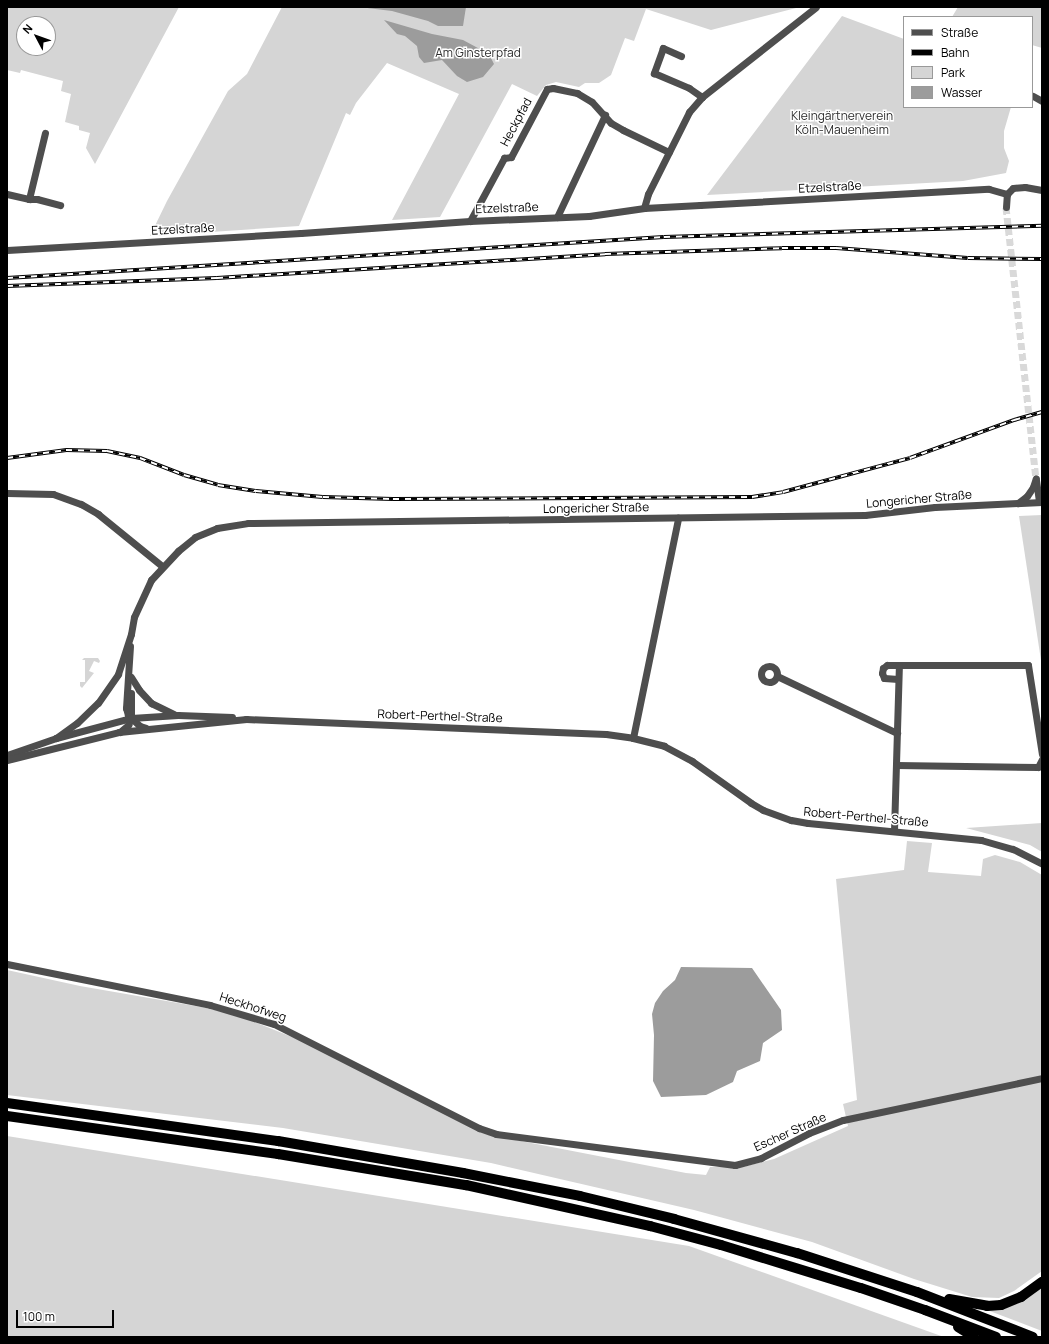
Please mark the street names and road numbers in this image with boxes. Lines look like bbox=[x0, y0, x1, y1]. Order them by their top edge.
street label: Heckpfad bbox=[497, 95, 535, 149]
street label: Etzelstraße bbox=[798, 178, 862, 196]
street label: Etzelstraße bbox=[475, 200, 539, 216]
street label: Etzelstraße bbox=[151, 220, 215, 238]
street label: Longericher Straße bbox=[865, 487, 973, 511]
street label: Longericher Straße bbox=[543, 500, 649, 516]
street label: Robert-Perthel-Straße bbox=[377, 707, 503, 725]
street label: Robert-Perthel-Straße bbox=[803, 804, 929, 830]
street label: Heckhofweg bbox=[218, 989, 288, 1025]
street label: Escher Straße bbox=[752, 1110, 828, 1154]

